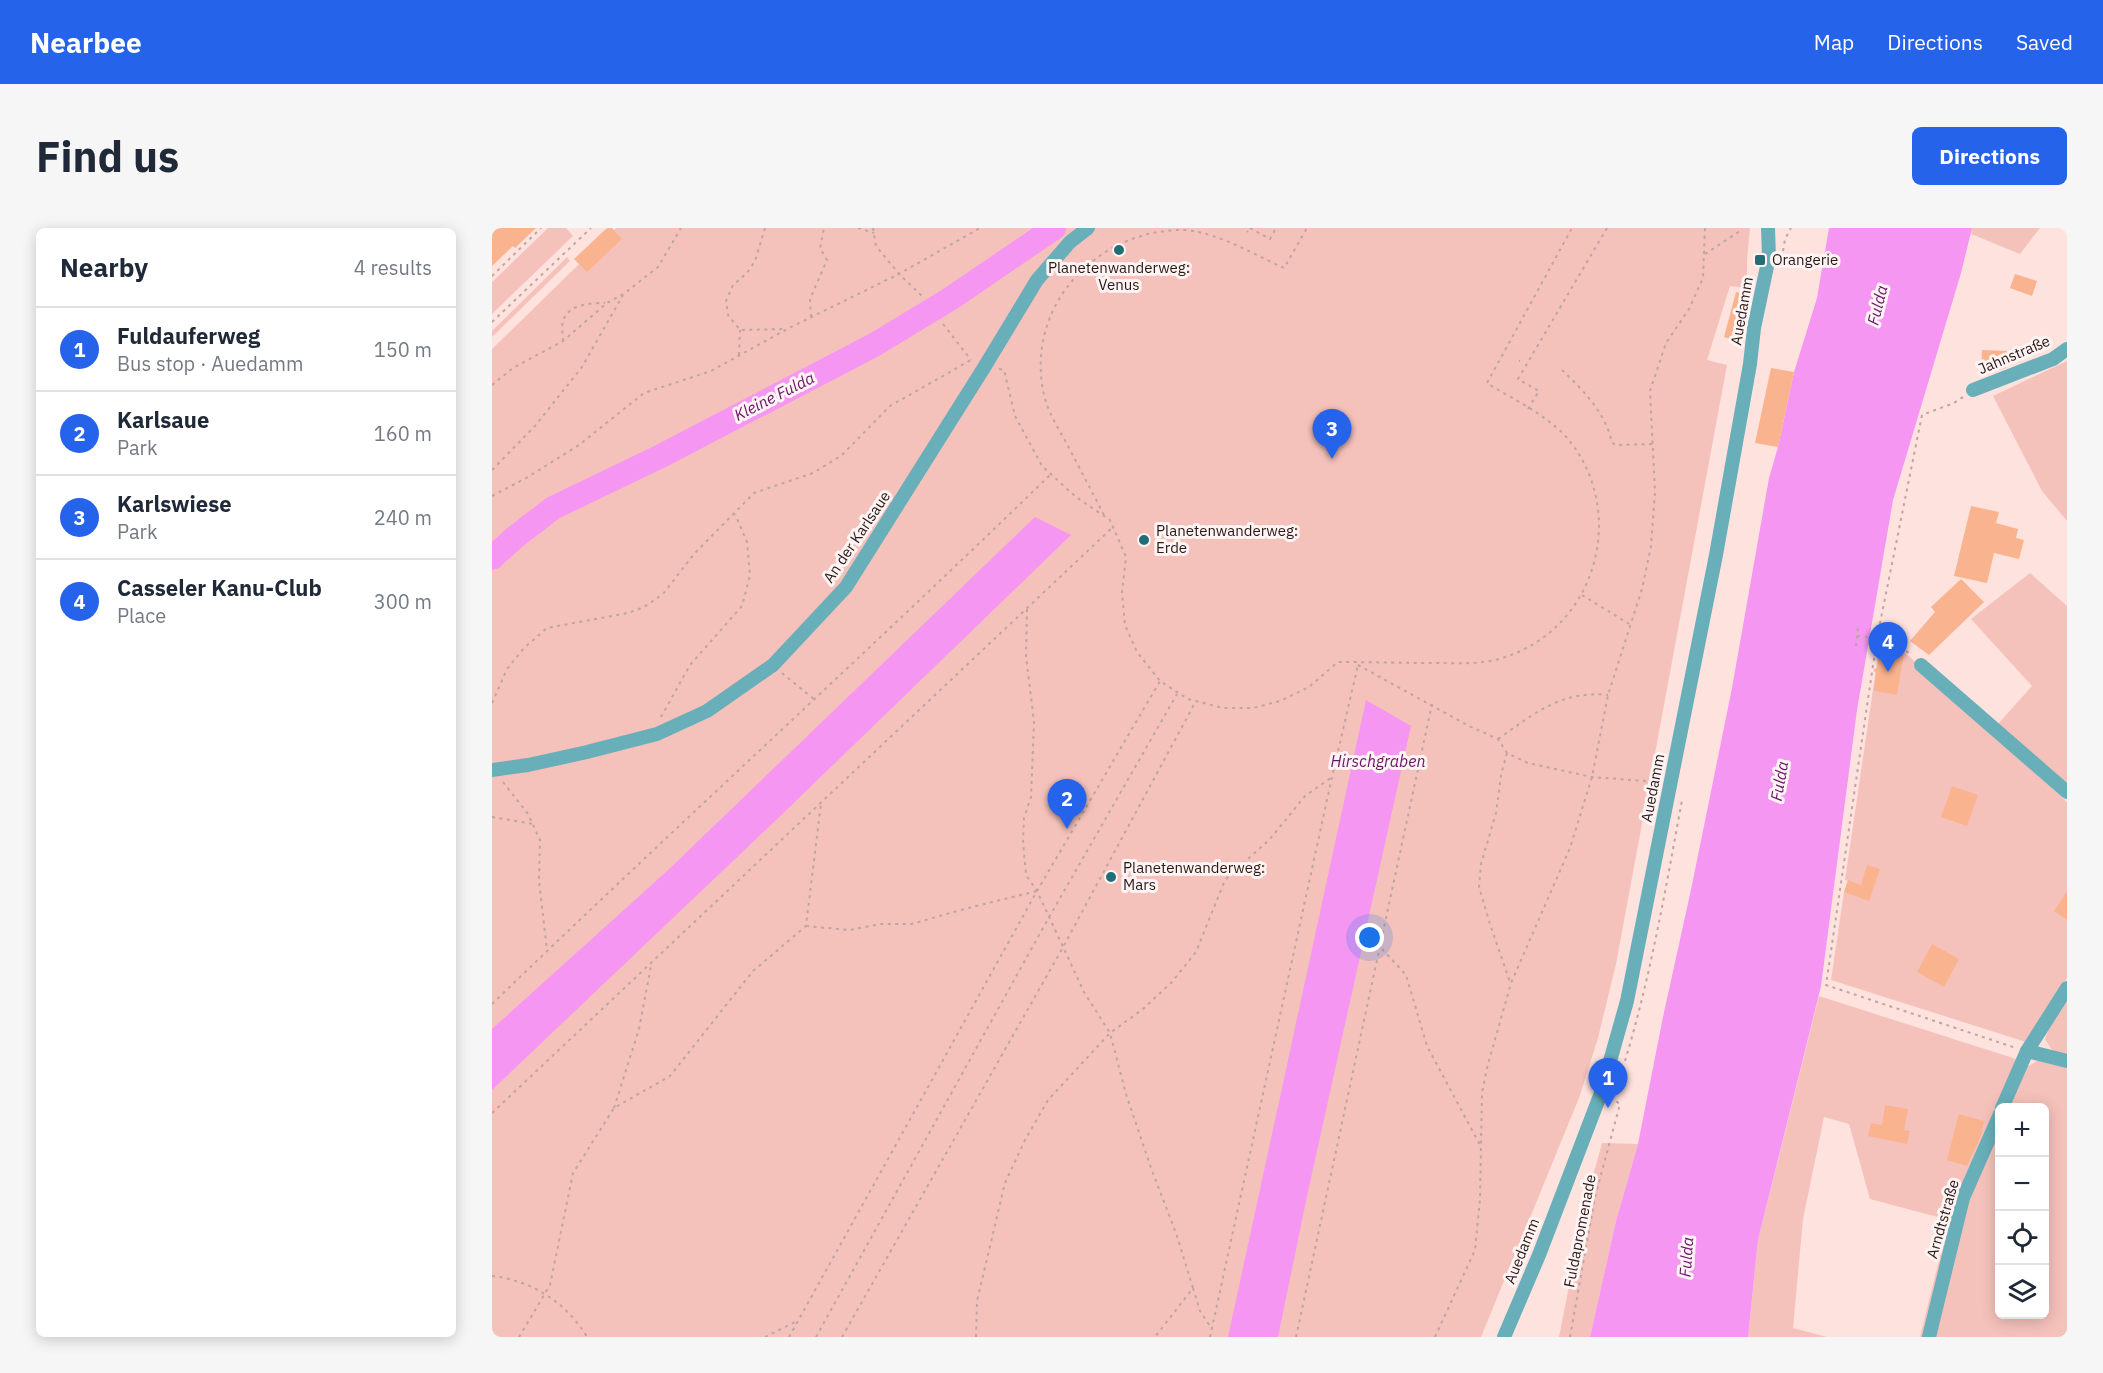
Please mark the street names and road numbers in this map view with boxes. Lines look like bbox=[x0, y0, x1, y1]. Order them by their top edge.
street label: Auedamm bbox=[1726, 275, 1757, 347]
street label: Jahnstraße bbox=[1975, 331, 2053, 378]
street label: An der Karlsaue bbox=[819, 487, 894, 586]
street label: Auedamm bbox=[1637, 752, 1668, 824]
street label: Fuldapromenade bbox=[1559, 1173, 1600, 1289]
street label: Arndtstraße bbox=[1922, 1177, 1963, 1261]
street label: Auedamm bbox=[1500, 1215, 1543, 1286]

